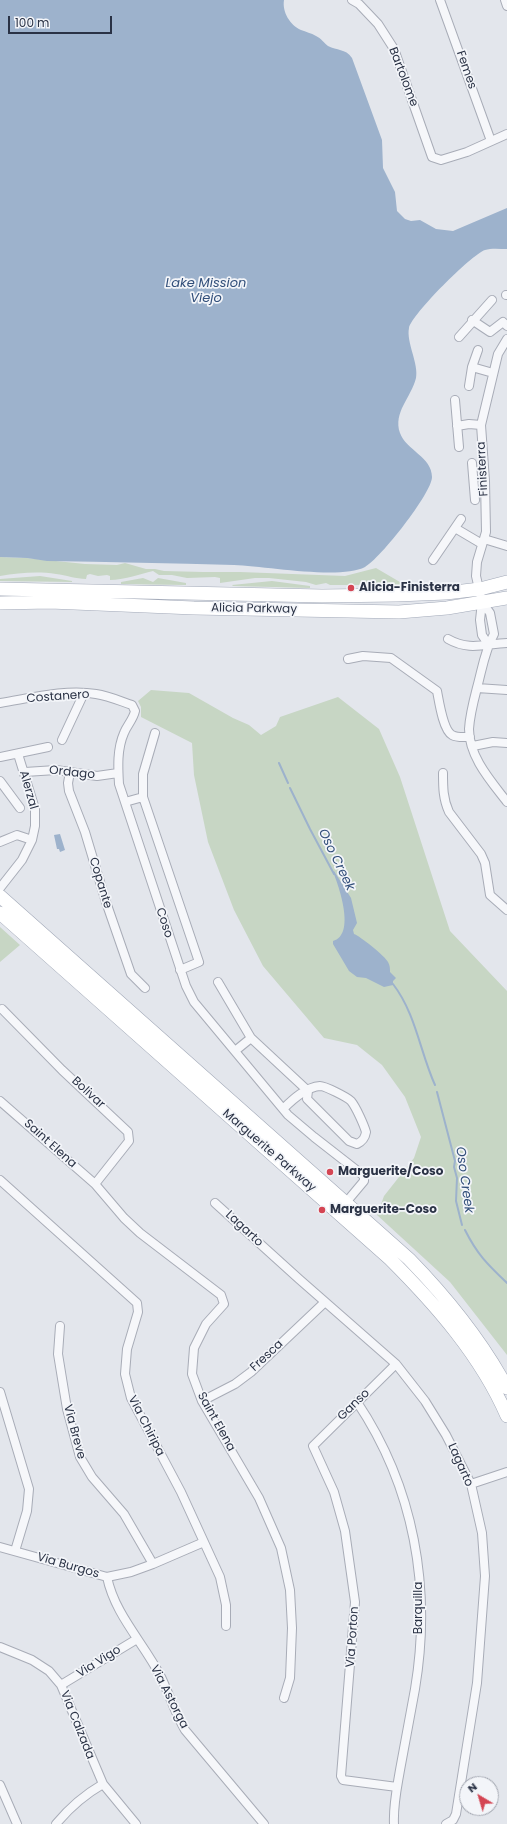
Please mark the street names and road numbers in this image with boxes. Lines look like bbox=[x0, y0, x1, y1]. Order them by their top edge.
street label: Bartolome bbox=[385, 45, 421, 109]
street label: Femes bbox=[453, 49, 479, 91]
street label: Finisterra bbox=[474, 441, 492, 497]
street label: Alicia Parkway bbox=[211, 601, 297, 617]
street label: Costanero bbox=[26, 688, 90, 706]
street label: Ordago bbox=[48, 763, 96, 783]
street label: Alerzal bbox=[16, 769, 40, 811]
street label: Copante bbox=[85, 856, 115, 910]
street label: Coso bbox=[152, 906, 176, 940]
street label: Bolivar bbox=[68, 1074, 108, 1112]
street label: Marguerite Parkway bbox=[219, 1107, 319, 1195]
street label: Saint Elena bbox=[21, 1117, 79, 1171]
street label: Lagarto bbox=[222, 1208, 266, 1250]
street label: Fresca bbox=[248, 1337, 286, 1375]
street label: Ganso bbox=[335, 1386, 373, 1424]
street label: Saint Elena bbox=[194, 1390, 238, 1454]
street label: Via Chiripa bbox=[125, 1393, 167, 1459]
street label: Via Breve bbox=[60, 1403, 88, 1461]
street label: Lagarto bbox=[444, 1441, 476, 1489]
street label: Via Burgos bbox=[35, 1550, 101, 1582]
street label: Barquilla bbox=[412, 1582, 426, 1634]
street label: Via Porton bbox=[344, 1606, 362, 1668]
street label: Via Vigo bbox=[74, 1643, 124, 1681]
street label: Via Astorga bbox=[147, 1663, 191, 1731]
street label: Via Calzada bbox=[57, 1689, 97, 1761]

